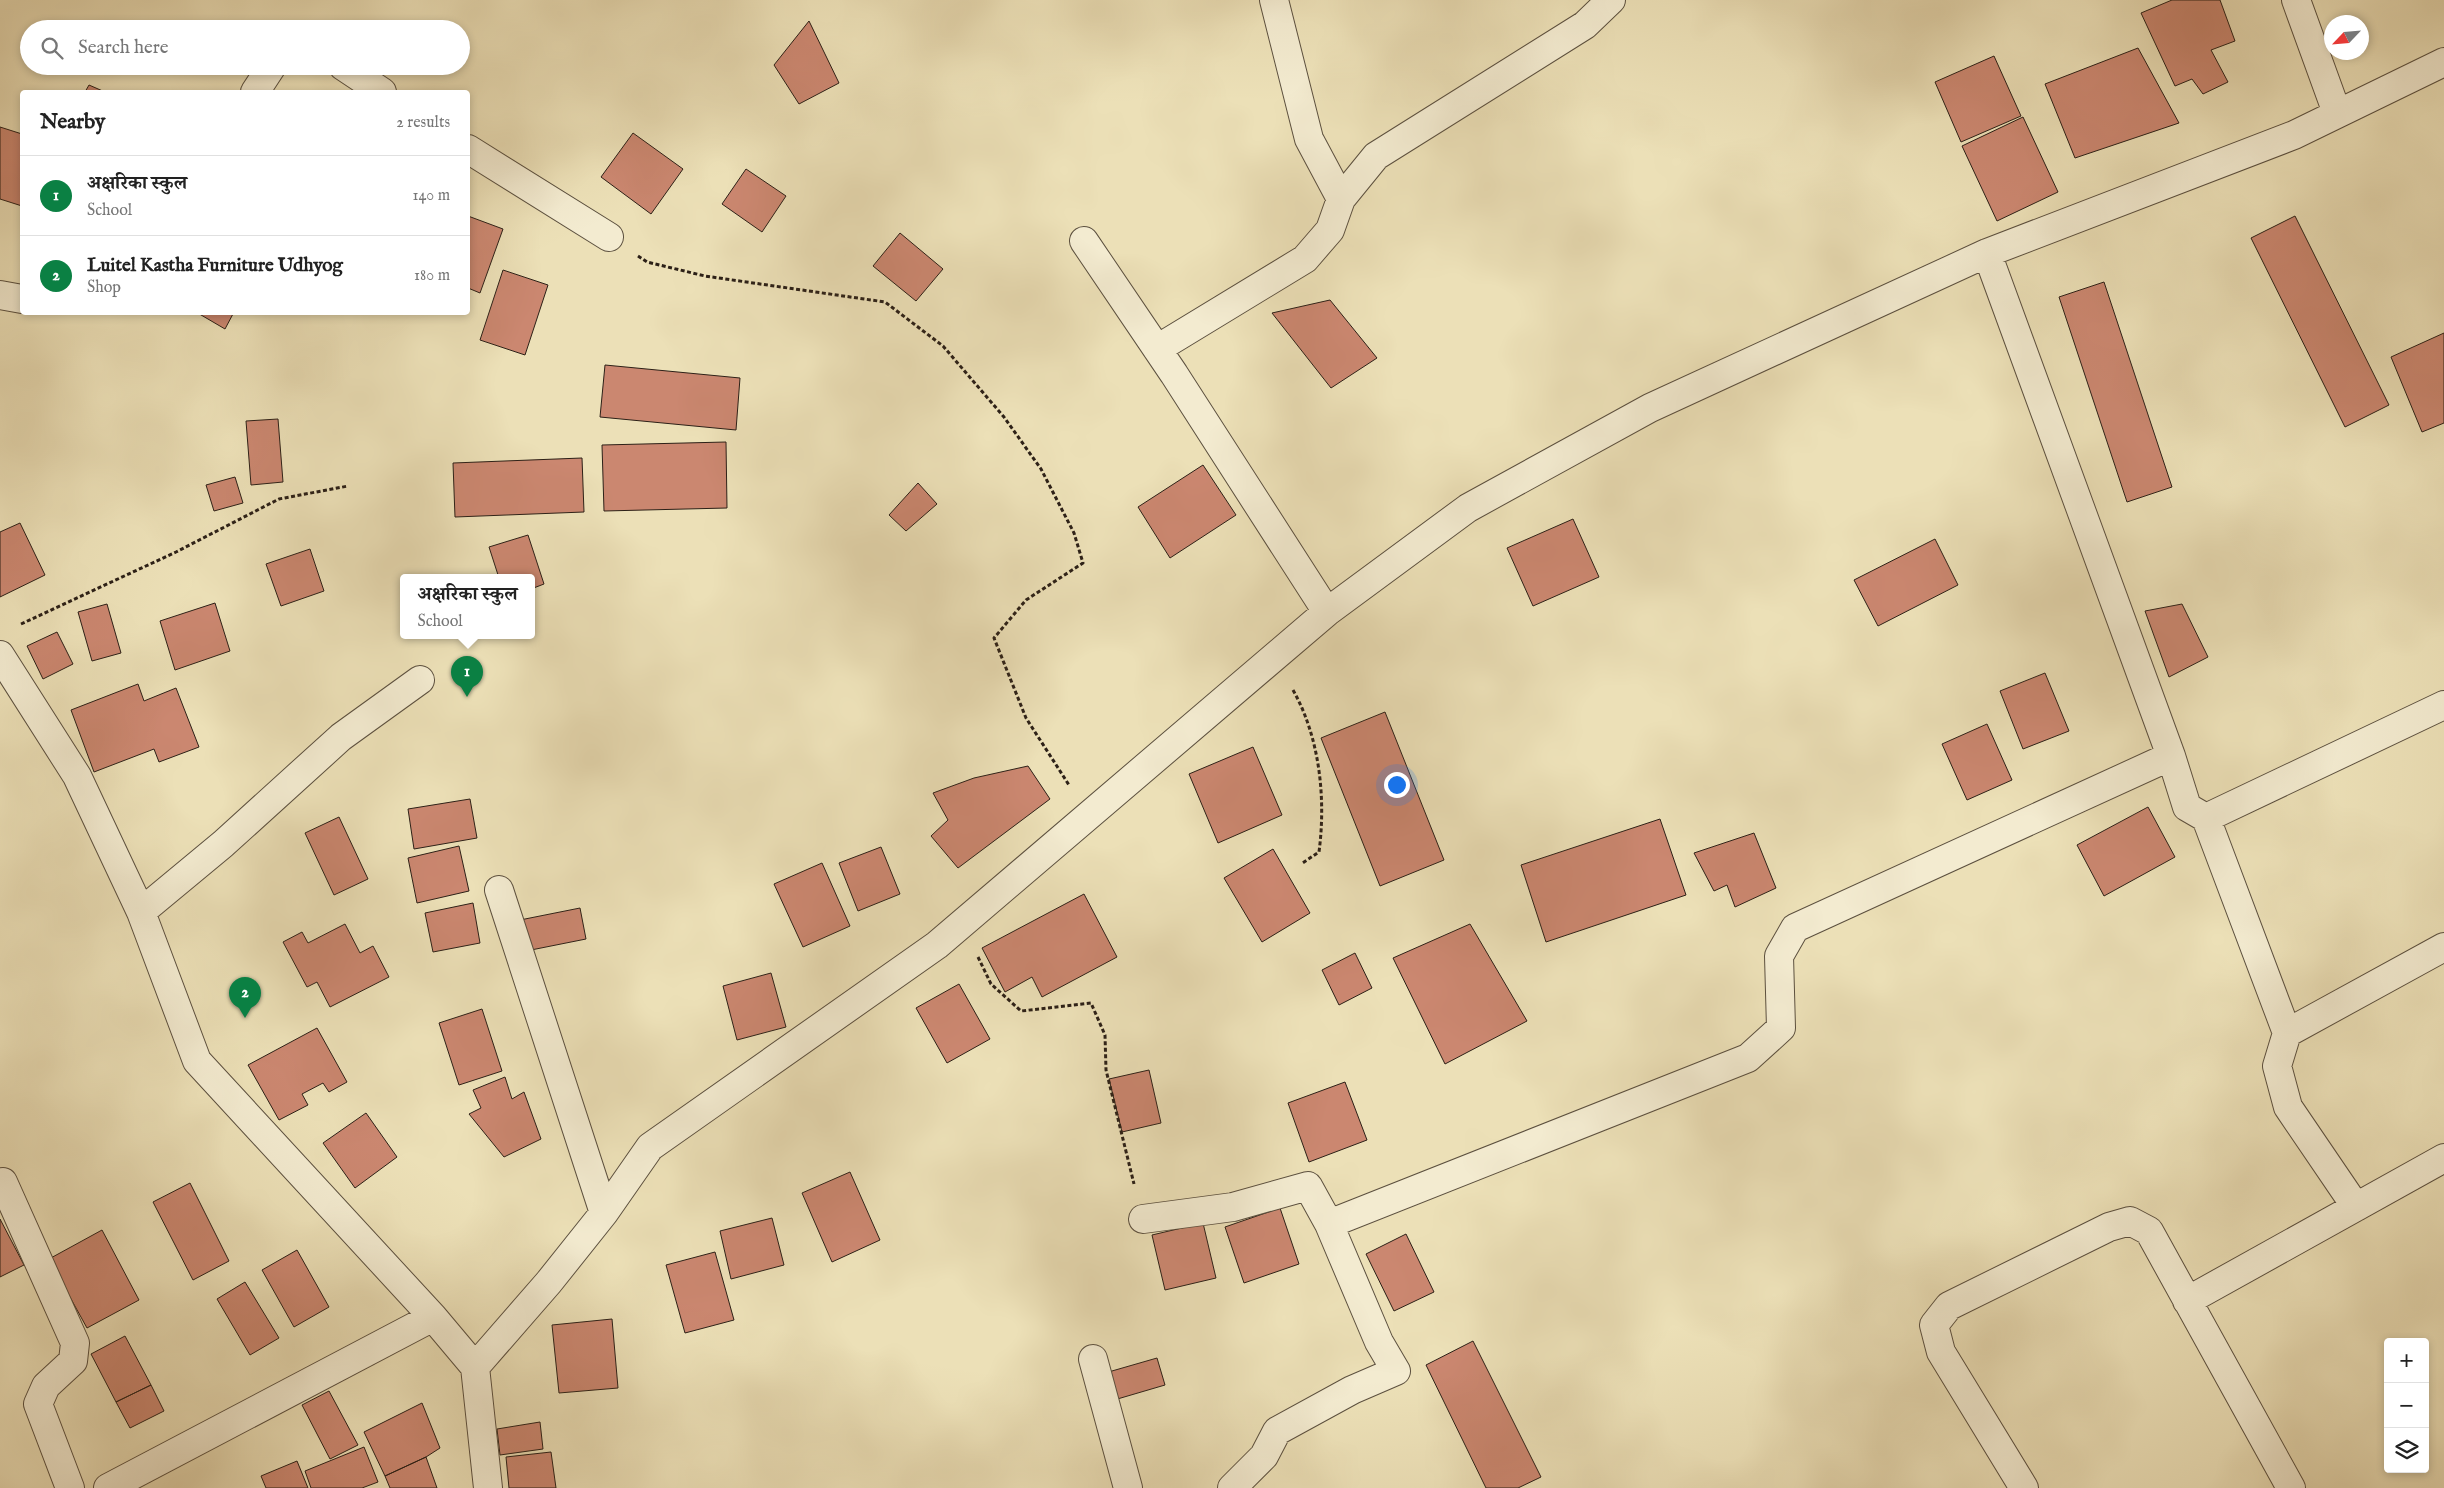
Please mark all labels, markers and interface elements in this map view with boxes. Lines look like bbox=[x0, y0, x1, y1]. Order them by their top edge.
north arrow bbox=[2324, 15, 2369, 60]
search box bbox=[20, 20, 470, 75]
icon: search bbox=[38, 34, 66, 62]
text: Search here bbox=[78, 36, 169, 60]
text: Nearby bbox=[40, 109, 105, 136]
text: 2 results bbox=[396, 113, 450, 133]
text: अक्षरिका स्कुल bbox=[87, 172, 187, 196]
text: 1 bbox=[53, 186, 59, 206]
text: 140 m bbox=[412, 186, 450, 206]
text: School bbox=[87, 201, 132, 221]
text: Luitel Kastha Furniture Udhyog bbox=[87, 254, 343, 278]
text: 2 bbox=[52, 266, 60, 286]
text: 180 m bbox=[414, 266, 450, 286]
text: Shop bbox=[87, 278, 121, 298]
popup bbox=[400, 574, 535, 639]
text: अक्षरिका स्कुल bbox=[417, 583, 518, 607]
text: School bbox=[417, 612, 463, 632]
pin: 1 bbox=[451, 656, 483, 697]
your location bbox=[1384, 772, 1410, 798]
pin: 2 bbox=[229, 977, 261, 1018]
map controls bbox=[2384, 1338, 2429, 1473]
button: + bbox=[2384, 1338, 2429, 1383]
button: − bbox=[2384, 1383, 2429, 1428]
button: layers bbox=[2384, 1428, 2429, 1473]

